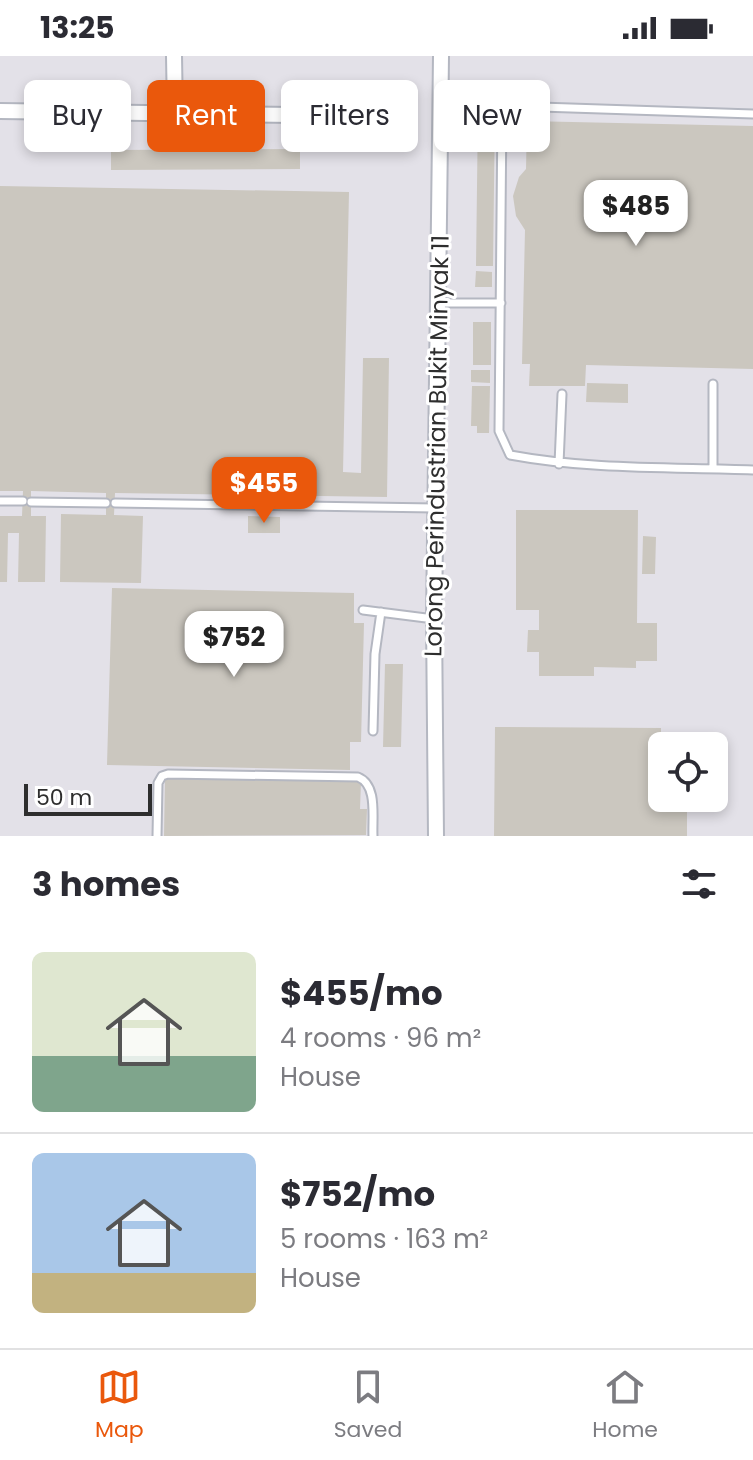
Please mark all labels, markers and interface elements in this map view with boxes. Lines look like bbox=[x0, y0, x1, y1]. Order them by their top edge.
text: 13:25 bbox=[40, 6, 115, 49]
chip: Buy bbox=[24, 80, 131, 152]
chip: Rent bbox=[147, 80, 265, 152]
chip: Filters bbox=[281, 80, 418, 152]
chip: New bbox=[434, 80, 550, 152]
pin: $485 bbox=[589, 180, 683, 248]
text: $485 bbox=[602, 188, 670, 224]
street label: Lorong Perindustrian Bukit Minyak 11 bbox=[416, 235, 457, 657]
pin: $455 bbox=[217, 457, 311, 525]
text: $455 bbox=[230, 465, 298, 501]
pin: $752 bbox=[187, 611, 281, 679]
text: $752 bbox=[203, 619, 265, 655]
map controls bbox=[648, 732, 728, 812]
button: locate bbox=[648, 732, 728, 812]
scale bar bbox=[24, 780, 152, 816]
text: 50 m bbox=[36, 782, 92, 813]
text: 3 homes bbox=[32, 860, 180, 908]
icon: filters bbox=[677, 862, 721, 906]
text: $455/mo bbox=[280, 969, 443, 1017]
icon: home bbox=[96, 984, 192, 1080]
text: 4 rooms · 96 m² bbox=[280, 1020, 481, 1056]
text: House bbox=[280, 1059, 361, 1095]
text: $752/mo bbox=[280, 1170, 435, 1218]
icon: home bbox=[96, 1185, 192, 1281]
text: 5 rooms · 163 m² bbox=[280, 1221, 488, 1257]
text: House bbox=[280, 1260, 361, 1296]
tab: Map bbox=[95, 1365, 144, 1446]
tab: Saved bbox=[334, 1365, 402, 1446]
tab: Home bbox=[592, 1365, 658, 1446]

